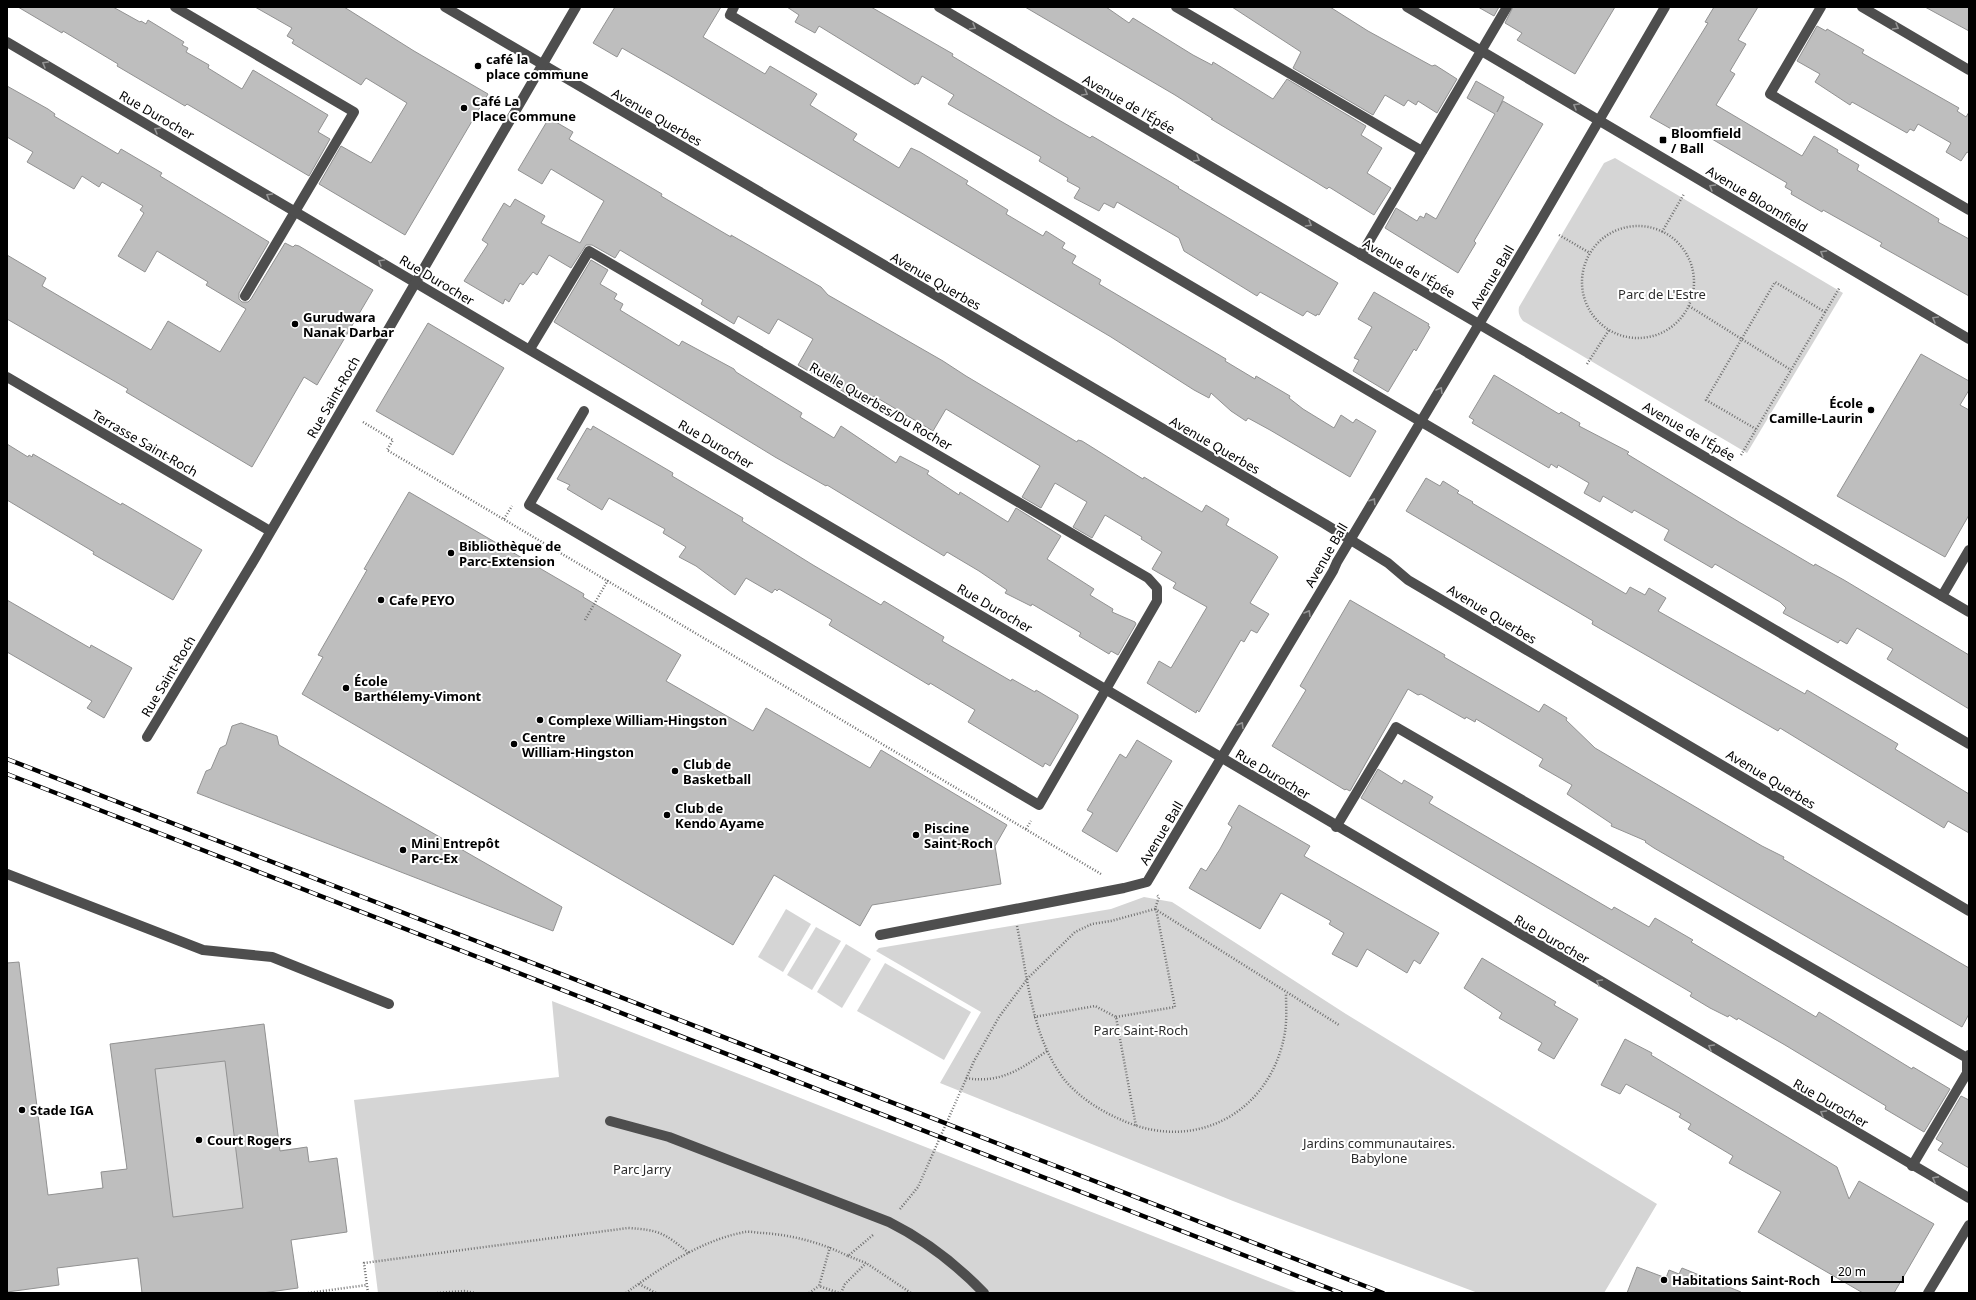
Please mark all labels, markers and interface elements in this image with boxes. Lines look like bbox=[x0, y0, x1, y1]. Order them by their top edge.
one-way arrow bbox=[968, 22, 976, 29]
one-way arrow bbox=[1892, 22, 1899, 29]
place label: café la place commune bbox=[486, 50, 589, 83]
marker: café la place commune bbox=[473, 61, 483, 71]
one-way arrow bbox=[42, 62, 49, 69]
street label: Avenue de l'Épée bbox=[1080, 70, 1178, 138]
street label: Avenue Querbes bbox=[609, 84, 705, 150]
street label: Rue Durocher bbox=[116, 86, 199, 144]
one-way arrow bbox=[1081, 88, 1088, 95]
place label: Café La Place Commune bbox=[472, 92, 576, 125]
marker: Café La Place Commune bbox=[459, 103, 469, 113]
one-way arrow bbox=[1573, 104, 1580, 111]
place label: Bloomfield / Ball bbox=[1671, 124, 1741, 157]
one-way arrow bbox=[154, 128, 161, 135]
marker: Bloomfield / Ball bbox=[1658, 135, 1668, 145]
one-way arrow bbox=[1193, 154, 1200, 161]
street label: Avenue Bloomfield bbox=[1703, 162, 1811, 236]
one-way arrow bbox=[1709, 184, 1716, 191]
one-way arrow bbox=[266, 194, 274, 201]
one-way arrow bbox=[1305, 220, 1312, 227]
street label: Avenue de l'Épée bbox=[1360, 234, 1458, 302]
street label: Avenue Ball bbox=[1466, 242, 1518, 312]
street label: Avenue Querbes bbox=[888, 248, 984, 314]
street label: Rue Durocher bbox=[396, 251, 478, 310]
one-way arrow bbox=[1820, 251, 1827, 258]
one-way arrow bbox=[378, 260, 385, 267]
park label: Parc de L'Estre bbox=[1618, 285, 1706, 303]
place label: Gurudwara Nanak Darbar bbox=[303, 308, 394, 341]
one-way arrow bbox=[1932, 317, 1939, 324]
marker: Gurudwara Nanak Darbar bbox=[290, 319, 300, 329]
street label: Rue Saint-Roch bbox=[302, 353, 364, 441]
street label: Ruelle Querbes/Du Rocher bbox=[806, 358, 956, 455]
one-way arrow bbox=[1435, 387, 1442, 394]
place label: École Camille-Laurin bbox=[1769, 394, 1863, 427]
street label: Avenue de l'Épée bbox=[1640, 397, 1738, 465]
street label: Terrasse Saint-Roch bbox=[89, 405, 201, 481]
marker: École Camille-Laurin bbox=[1866, 405, 1876, 415]
street label: Avenue Querbes bbox=[1167, 412, 1263, 478]
street label: Rue Durocher bbox=[675, 415, 758, 473]
one-way arrow bbox=[1369, 498, 1376, 505]
street label: Avenue Ball bbox=[1300, 520, 1352, 590]
place label: Bibliothèque de Parc-Extension bbox=[459, 537, 562, 570]
marker: Bibliothèque de Parc-Extension bbox=[446, 548, 456, 558]
street label: Rue Durocher bbox=[954, 579, 1037, 637]
street label: Avenue Querbes bbox=[1444, 580, 1540, 648]
place label: Cafe PEYO bbox=[389, 591, 455, 609]
marker: Cafe PEYO bbox=[376, 595, 386, 605]
one-way arrow bbox=[1303, 610, 1310, 617]
street label: Rue Saint-Roch bbox=[137, 632, 199, 720]
place label: École Barthélemy-Vimont bbox=[354, 672, 482, 705]
marker: École Barthélemy-Vimont bbox=[341, 683, 351, 693]
place label: Complexe William-Hingston bbox=[548, 711, 727, 729]
marker: Complexe William-Hingston bbox=[535, 715, 545, 725]
one-way arrow bbox=[1236, 722, 1243, 729]
place label: Centre William-Hingston bbox=[522, 728, 634, 761]
marker: Centre William-Hingston bbox=[509, 739, 519, 749]
street label: Rue Durocher bbox=[1232, 745, 1314, 804]
street label: Avenue Querbes bbox=[1723, 745, 1819, 813]
place label: Club de Basketball bbox=[683, 755, 751, 788]
marker: Club de Basketball bbox=[670, 766, 680, 776]
street label: Avenue Ball bbox=[1135, 798, 1187, 868]
place label: Club de Kendo Ayame bbox=[675, 799, 764, 832]
marker: Club de Kendo Ayame bbox=[662, 810, 672, 820]
place label: Piscine Saint-Roch bbox=[924, 819, 993, 852]
marker: Piscine Saint-Roch bbox=[911, 830, 921, 840]
place label: Mini Entrepôt Parc-Ex bbox=[411, 834, 500, 867]
marker: Mini Entrepôt Parc-Ex bbox=[398, 845, 408, 855]
street label: Rue Durocher bbox=[1511, 910, 1594, 968]
one-way arrow bbox=[1596, 979, 1603, 986]
park label: Parc Saint-Roch bbox=[1094, 1021, 1188, 1039]
one-way arrow bbox=[1708, 1045, 1715, 1052]
street label: Rue Durocher bbox=[1790, 1074, 1873, 1132]
place label: Stade IGA bbox=[30, 1101, 93, 1119]
marker: Stade IGA bbox=[17, 1105, 27, 1115]
one-way arrow bbox=[1820, 1111, 1827, 1118]
place label: Court Rogers bbox=[207, 1131, 292, 1149]
park label: Jardins communautaires. Babylone bbox=[1301, 1134, 1455, 1167]
marker: Court Rogers bbox=[194, 1135, 204, 1145]
park label: Parc Jarry bbox=[613, 1160, 671, 1178]
one-way arrow bbox=[1932, 1176, 1939, 1184]
scale bar bbox=[1832, 1258, 1903, 1284]
text: 20 m bbox=[1838, 1263, 1866, 1280]
place label: Habitations Saint-Roch bbox=[1672, 1271, 1820, 1289]
marker: Habitations Saint-Roch bbox=[1659, 1275, 1669, 1285]

